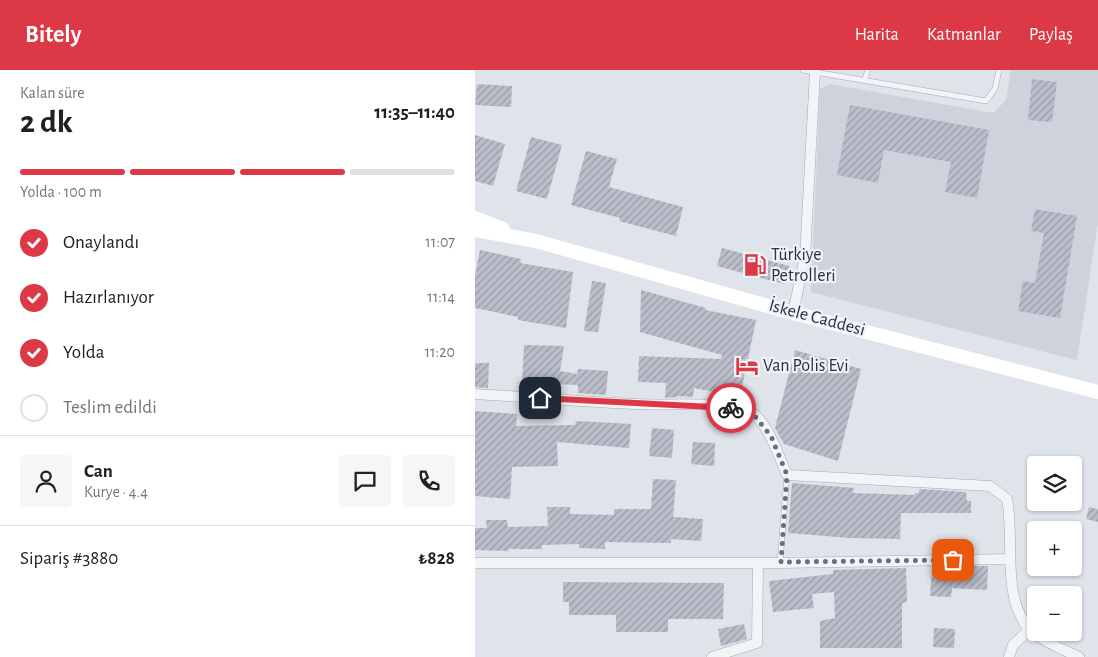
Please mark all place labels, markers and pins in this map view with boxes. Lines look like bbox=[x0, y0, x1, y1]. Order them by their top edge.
place label: Türkiye Petrolleri bbox=[771, 246, 836, 285]
fuel station icon: Türkiye Petrolleri bbox=[742, 252, 768, 278]
hotel icon: Van Polis Evi bbox=[734, 353, 760, 379]
place label: Van Polis Evi bbox=[763, 357, 849, 375]
pin bbox=[519, 377, 561, 419]
pin bbox=[932, 539, 974, 581]

